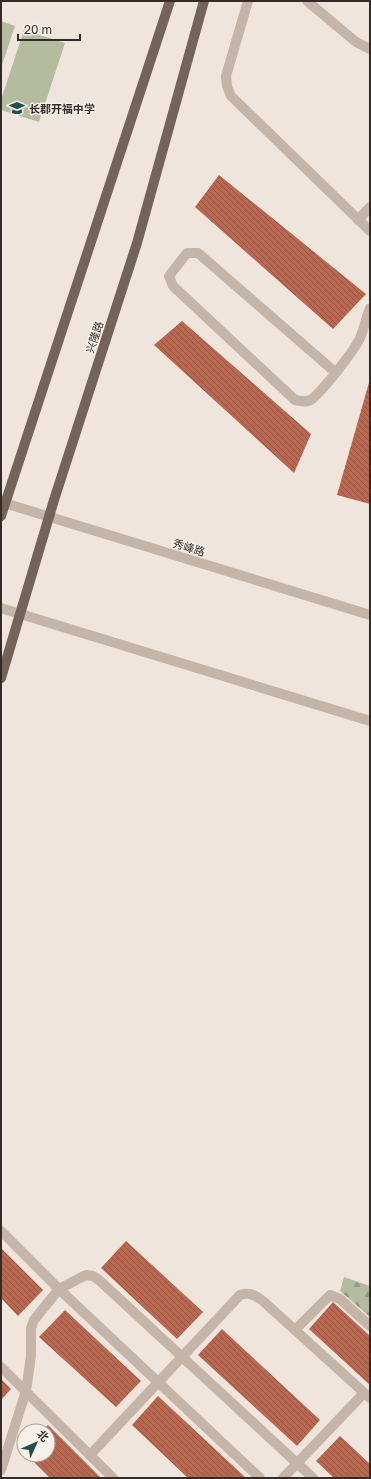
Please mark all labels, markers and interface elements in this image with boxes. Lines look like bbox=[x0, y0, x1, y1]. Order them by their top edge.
scale bar bbox=[18, 16, 80, 42]
text: 20 m bbox=[24, 22, 52, 37]
school or university icon: 长郡开福中学 bbox=[8, 99, 26, 117]
place label: 长郡开福中学 bbox=[29, 102, 95, 115]
street label: 兴隆路 bbox=[83, 319, 105, 355]
street label: 秀峰路 bbox=[171, 536, 207, 558]
north arrow bbox=[16, 1423, 56, 1463]
text: 北 bbox=[35, 1427, 52, 1444]

